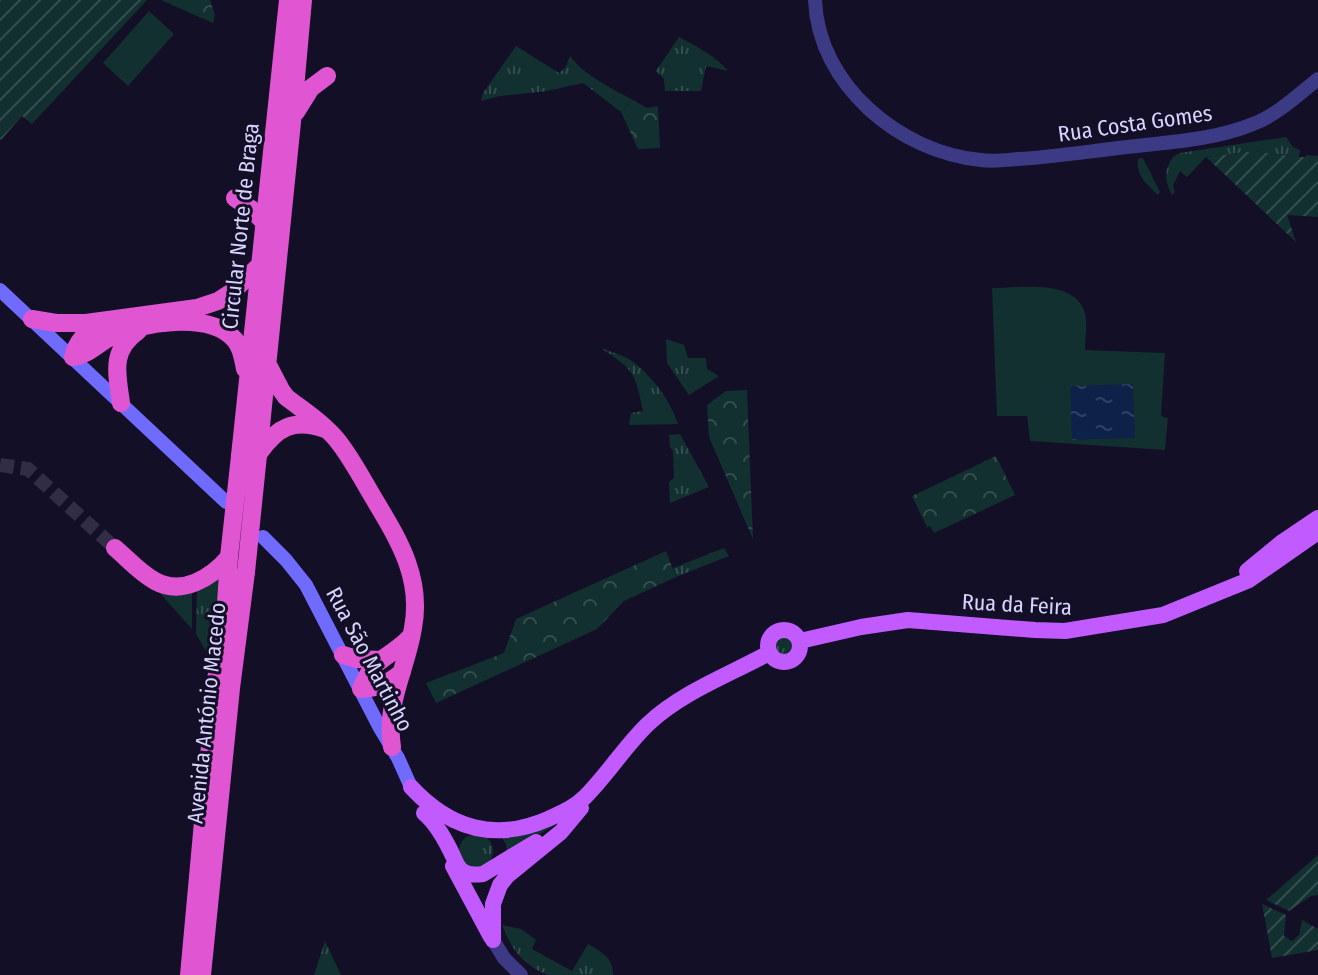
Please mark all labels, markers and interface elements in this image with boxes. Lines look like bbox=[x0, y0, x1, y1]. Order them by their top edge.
street label: Rua Costa Gomes bbox=[1056, 99, 1214, 148]
street label: Circular Norte de Braga bbox=[216, 121, 265, 331]
street label: Rua São Martinho bbox=[320, 582, 419, 736]
street label: Rua da Feira bbox=[961, 588, 1073, 621]
street label: Avenida António Macedo bbox=[181, 601, 232, 825]

